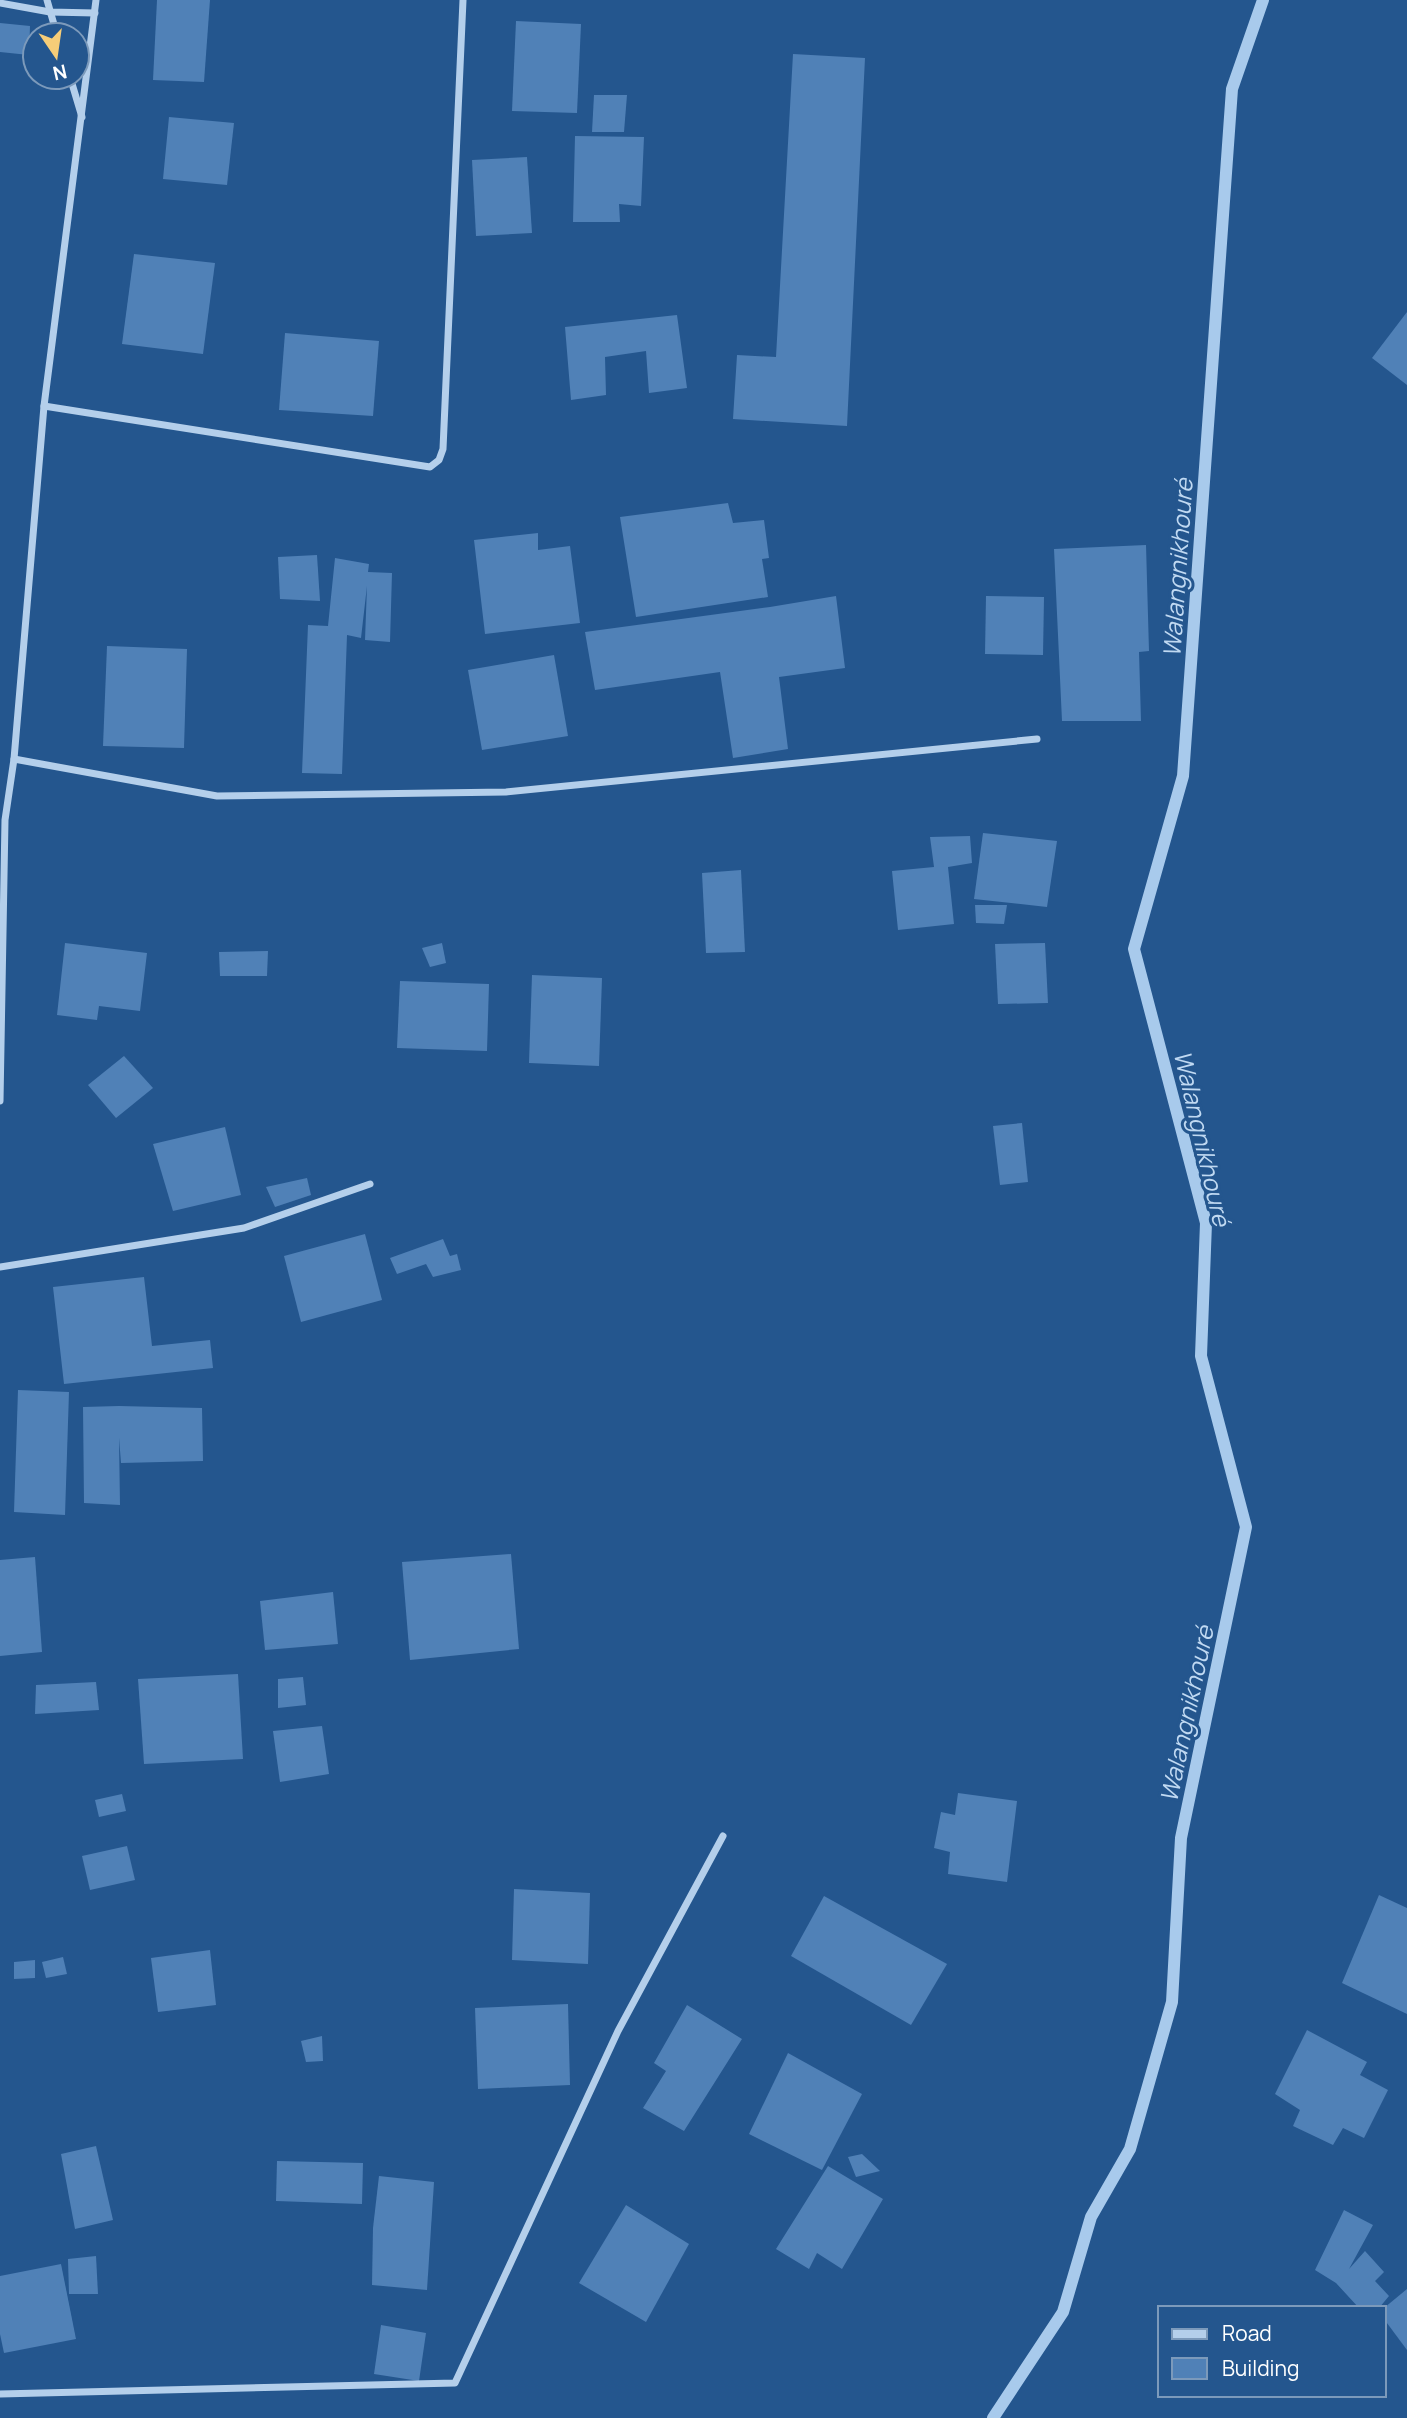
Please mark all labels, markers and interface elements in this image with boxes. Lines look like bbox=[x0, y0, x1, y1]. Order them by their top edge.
north arrow bbox=[21, 21, 91, 91]
text: N bbox=[50, 58, 69, 87]
water label: Walangnikhouré bbox=[1154, 475, 1200, 659]
water label: Walangnikhouré bbox=[1167, 1047, 1240, 1231]
water label: Walangnikhouré bbox=[1151, 1621, 1221, 1805]
legend bbox=[1158, 2306, 1386, 2397]
text: Road bbox=[1222, 2319, 1272, 2347]
text: Building bbox=[1222, 2354, 1299, 2382]

